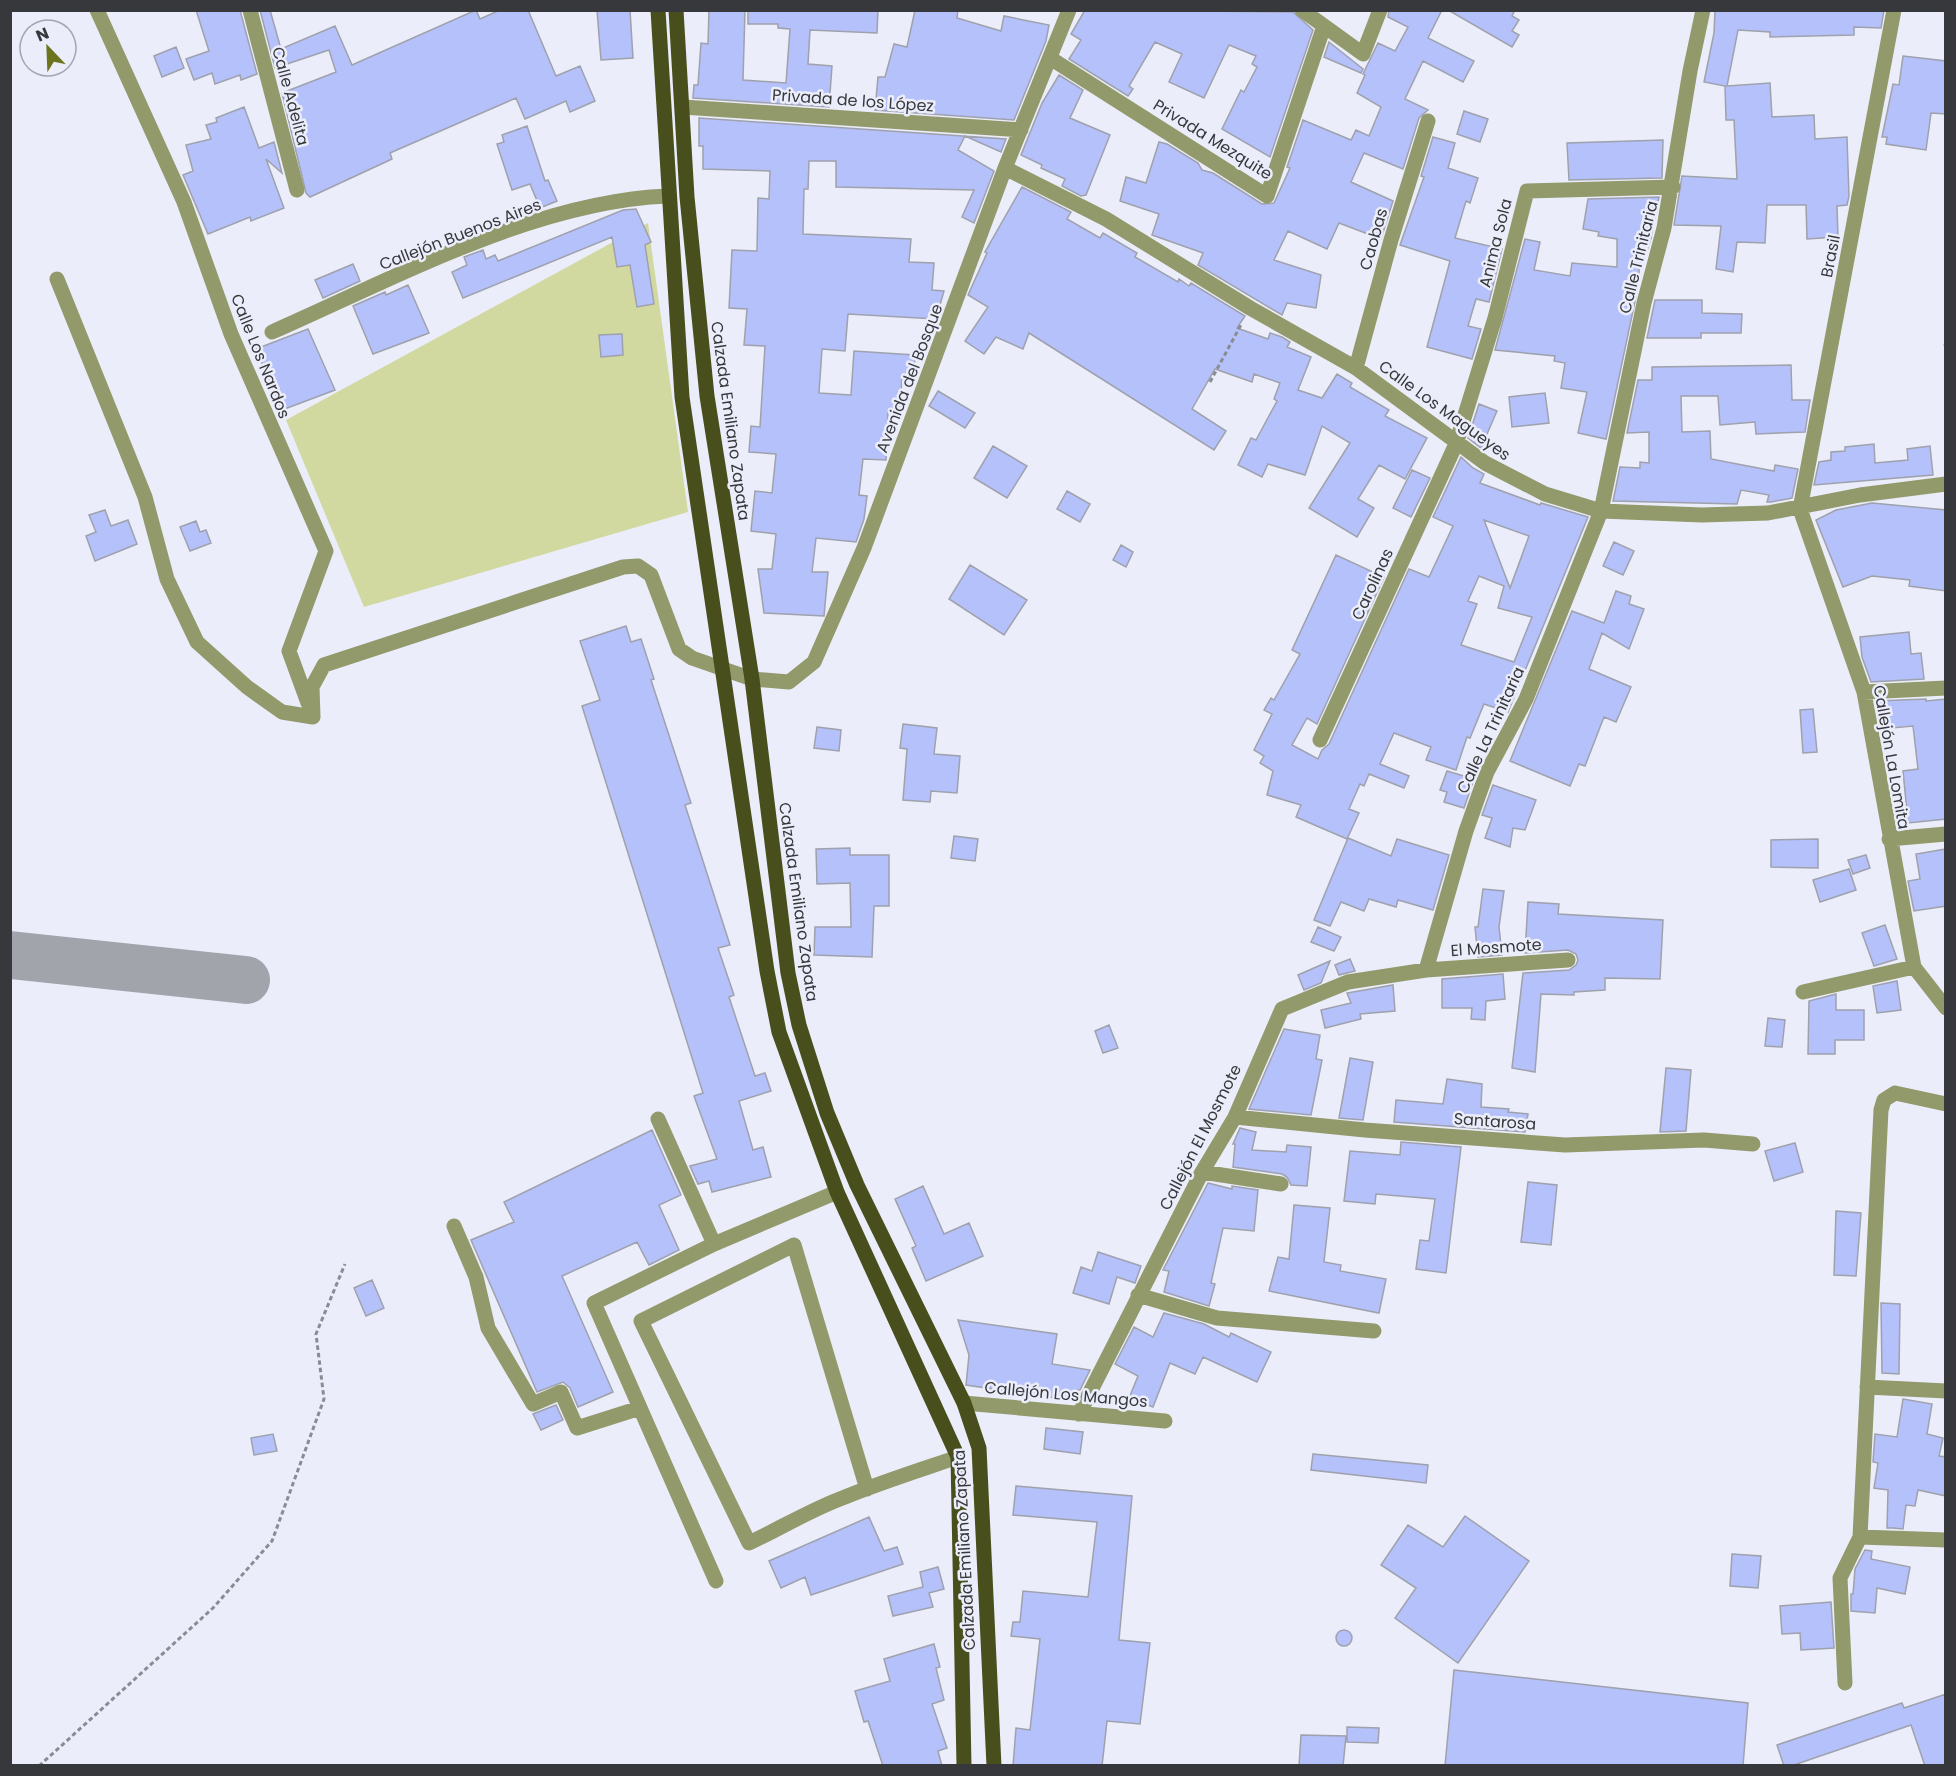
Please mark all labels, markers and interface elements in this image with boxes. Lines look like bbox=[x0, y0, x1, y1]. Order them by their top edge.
north arrow bbox=[18, 18, 78, 78]
text: N bbox=[32, 22, 52, 48]
street label: Calle Adelita bbox=[266, 44, 315, 148]
street label: Privada de los López bbox=[771, 83, 934, 118]
street label: Privada Mezquite bbox=[1149, 93, 1277, 185]
street label: Callejón Buenos Aires bbox=[376, 193, 544, 276]
street label: Anima Sola bbox=[1473, 196, 1518, 290]
street label: Calle Trinitaria bbox=[1613, 198, 1664, 316]
street label: Caobas bbox=[1354, 205, 1393, 273]
street label: Brasil bbox=[1815, 233, 1846, 279]
street label: Calle Los Nardos bbox=[225, 290, 296, 422]
street label: Avenida del Bosque bbox=[870, 300, 949, 456]
street label: Calzada Emiliano Zapata bbox=[705, 320, 756, 522]
street label: Calle Los Magueyes bbox=[1374, 355, 1515, 466]
street label: Carolinas bbox=[1346, 545, 1399, 624]
street label: Calle La Trinitaria bbox=[1451, 663, 1530, 797]
street label: Callejón La Lomita bbox=[1868, 683, 1915, 831]
street label: Calzada Emiliano Zapata bbox=[773, 801, 824, 1003]
street label: El Mosmote bbox=[1450, 933, 1542, 962]
street label: Callejón El Mosmote bbox=[1154, 1060, 1247, 1214]
street label: Santarosa bbox=[1453, 1107, 1537, 1136]
street label: Callejón Los Mangos bbox=[983, 1376, 1148, 1413]
street label: Calzada Emiliano Zapata bbox=[948, 1449, 981, 1651]

